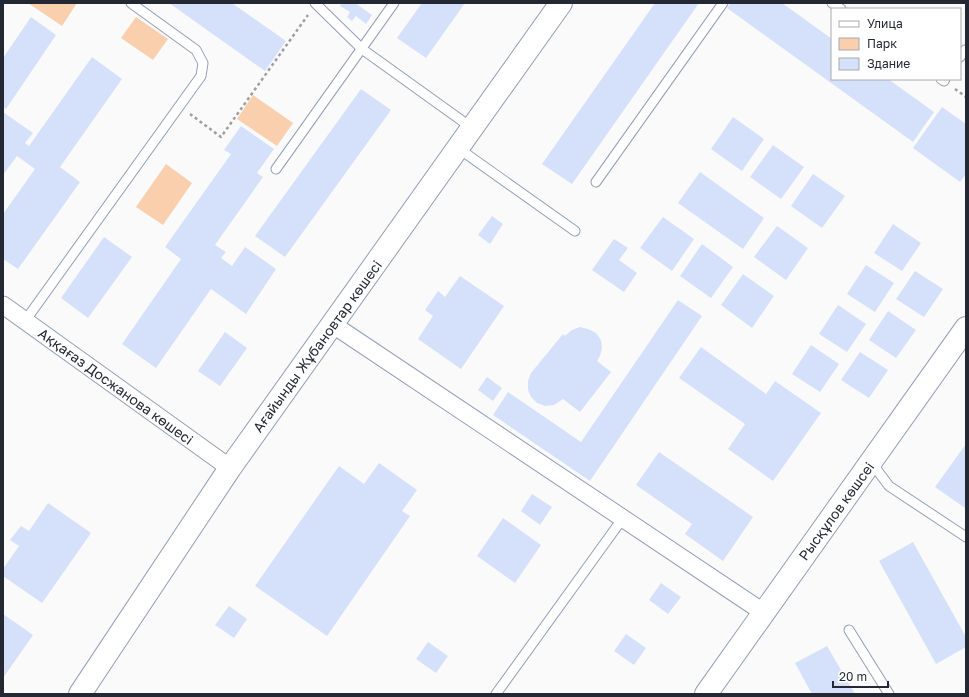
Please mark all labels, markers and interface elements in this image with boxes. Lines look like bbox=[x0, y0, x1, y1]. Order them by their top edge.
legend bbox=[831, 8, 961, 80]
text: Улица bbox=[867, 16, 903, 31]
text: Парк bbox=[867, 36, 897, 51]
text: Здание bbox=[867, 56, 910, 71]
street label: Ағайынды Жұбановтар көшесі bbox=[249, 257, 386, 436]
street label: Аққағаз Досжанова көшесі bbox=[35, 324, 197, 448]
street label: Рысқұлов көшсеі bbox=[795, 458, 878, 564]
scale bar bbox=[833, 663, 888, 689]
text: 20 m bbox=[839, 669, 867, 684]

